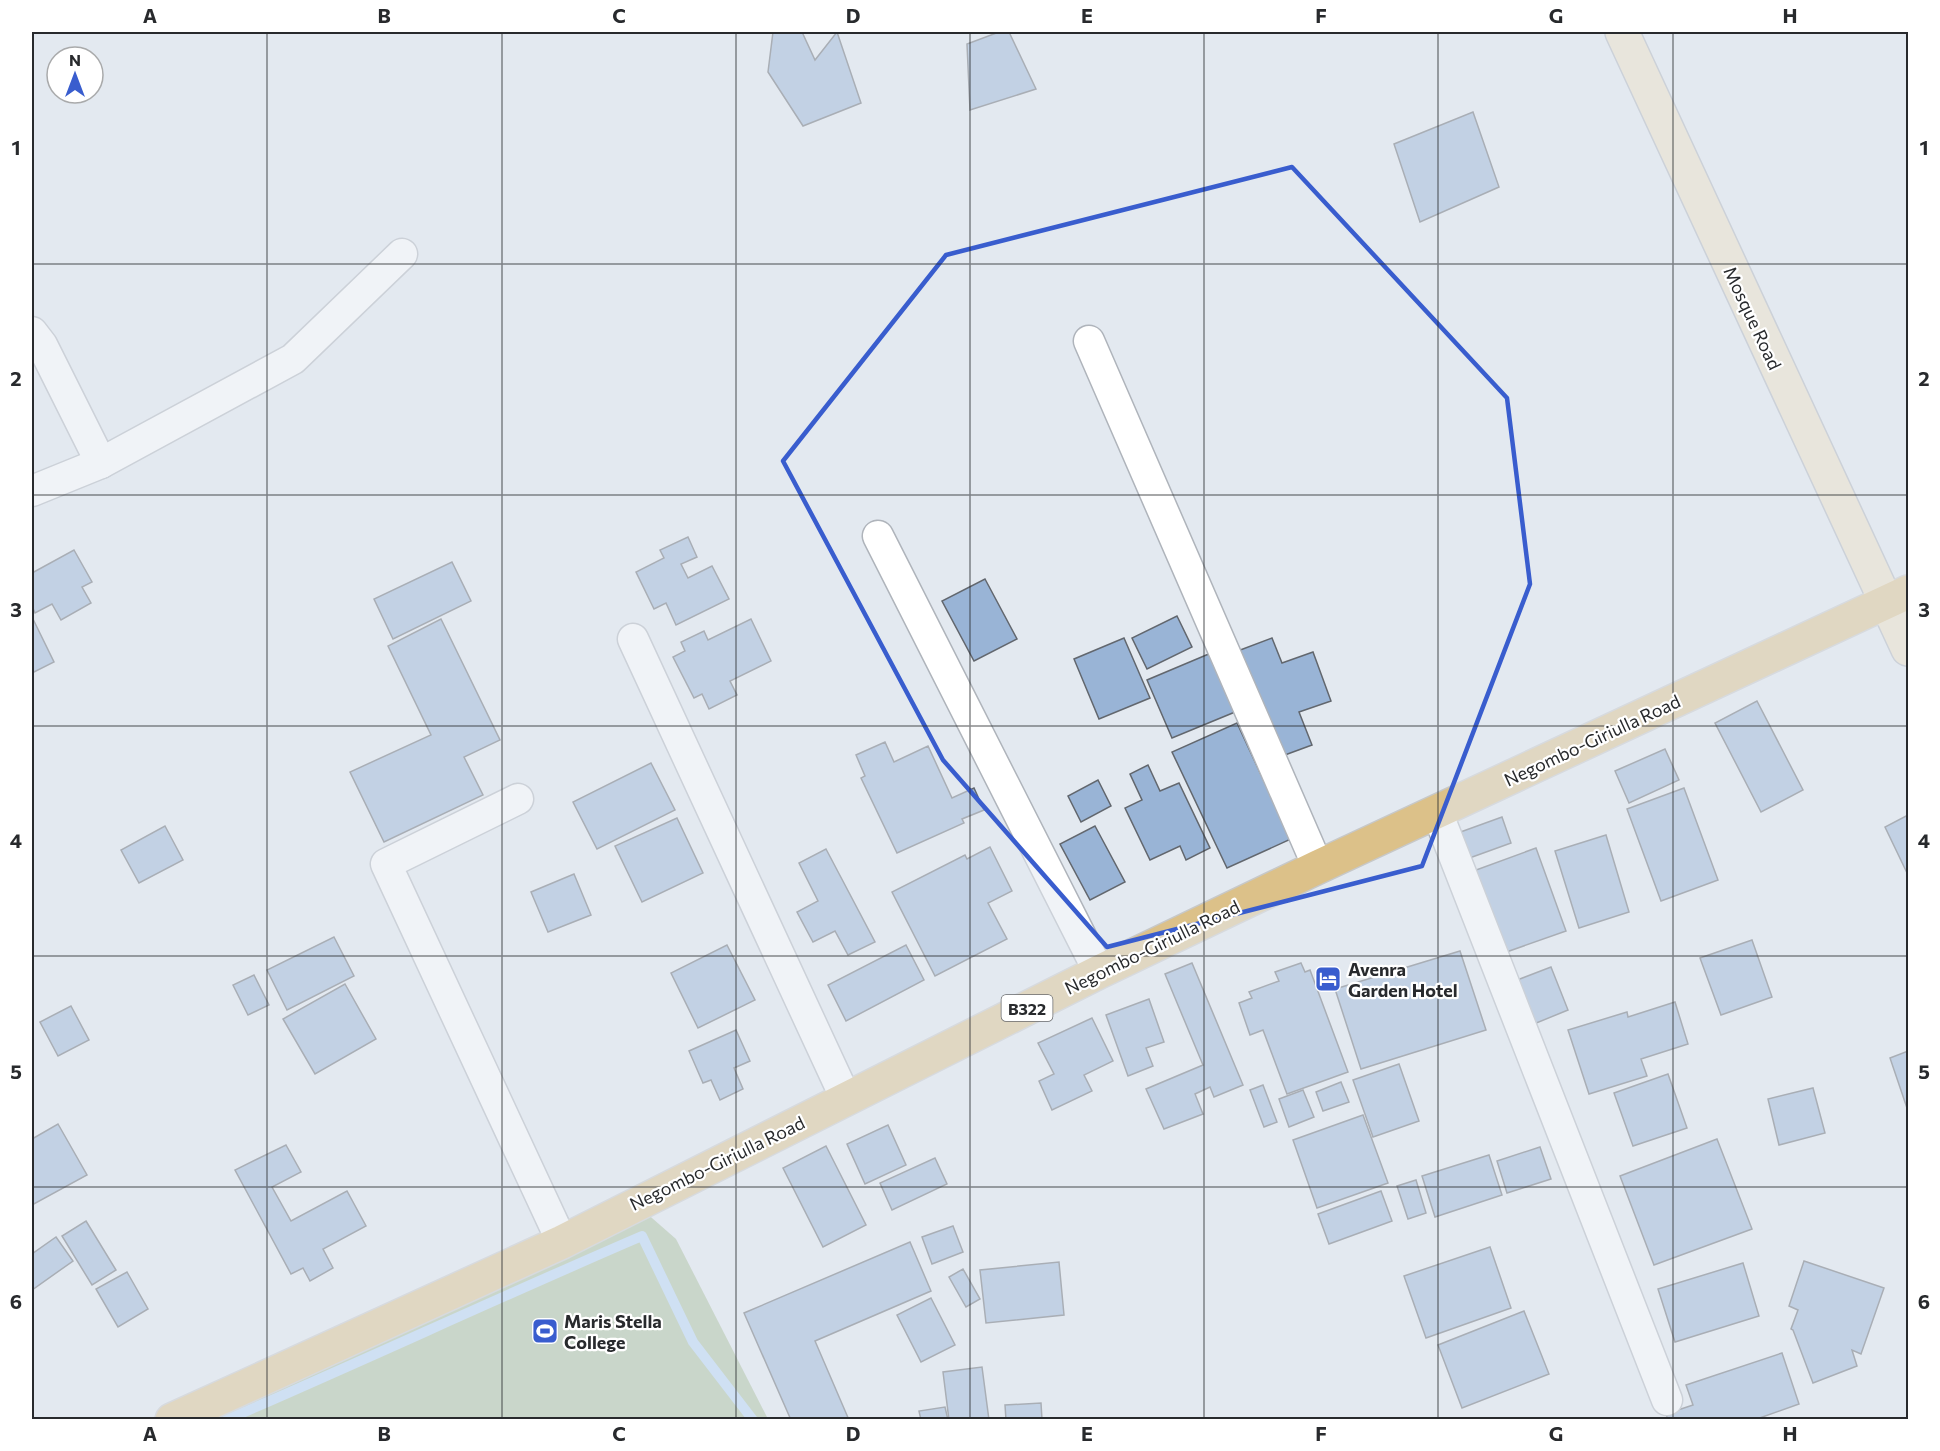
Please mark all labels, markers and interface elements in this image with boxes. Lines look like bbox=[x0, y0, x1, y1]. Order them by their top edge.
text: A bbox=[143, 3, 157, 27]
text: B bbox=[377, 3, 391, 27]
text: C bbox=[612, 3, 626, 27]
text: D bbox=[846, 3, 860, 27]
text: E bbox=[1081, 3, 1093, 27]
text: F bbox=[1315, 3, 1327, 27]
text: G bbox=[1549, 3, 1563, 27]
text: H bbox=[1783, 3, 1798, 27]
north arrow bbox=[45, 45, 105, 105]
text: N bbox=[69, 50, 81, 69]
text: 1 bbox=[11, 135, 21, 159]
text: 1 bbox=[1919, 135, 1929, 159]
street label: Mosque Road bbox=[1719, 263, 1787, 373]
text: 2 bbox=[10, 366, 22, 390]
text: 2 bbox=[1918, 366, 1930, 390]
text: 3 bbox=[10, 597, 22, 621]
text: 3 bbox=[1918, 597, 1930, 621]
street label: Negombo-Giriulla Road bbox=[1500, 689, 1684, 791]
text: 4 bbox=[10, 828, 22, 852]
text: 4 bbox=[1918, 828, 1930, 852]
street label: Negombo-Giriulla Road bbox=[1061, 895, 1243, 999]
place label: Avenra Garden Hotel bbox=[1348, 958, 1458, 1001]
hotel icon: Avenra Garden Hotel bbox=[1313, 964, 1343, 994]
road number: B322 bbox=[1002, 995, 1052, 1021]
text: 5 bbox=[10, 1059, 22, 1083]
text: 5 bbox=[1918, 1059, 1930, 1083]
street label: Negombo-Giriulla Road bbox=[626, 1111, 808, 1215]
text: 6 bbox=[10, 1289, 22, 1313]
text: 6 bbox=[1918, 1289, 1930, 1313]
place label: Maris Stella College bbox=[564, 1310, 662, 1353]
sports icon: Maris Stella College bbox=[530, 1316, 560, 1346]
text: A bbox=[143, 1421, 157, 1445]
text: B bbox=[377, 1421, 391, 1445]
text: C bbox=[612, 1421, 626, 1445]
text: D bbox=[846, 1421, 860, 1445]
text: E bbox=[1081, 1421, 1093, 1445]
text: F bbox=[1315, 1421, 1327, 1445]
text: G bbox=[1549, 1421, 1563, 1445]
text: H bbox=[1783, 1421, 1798, 1445]

